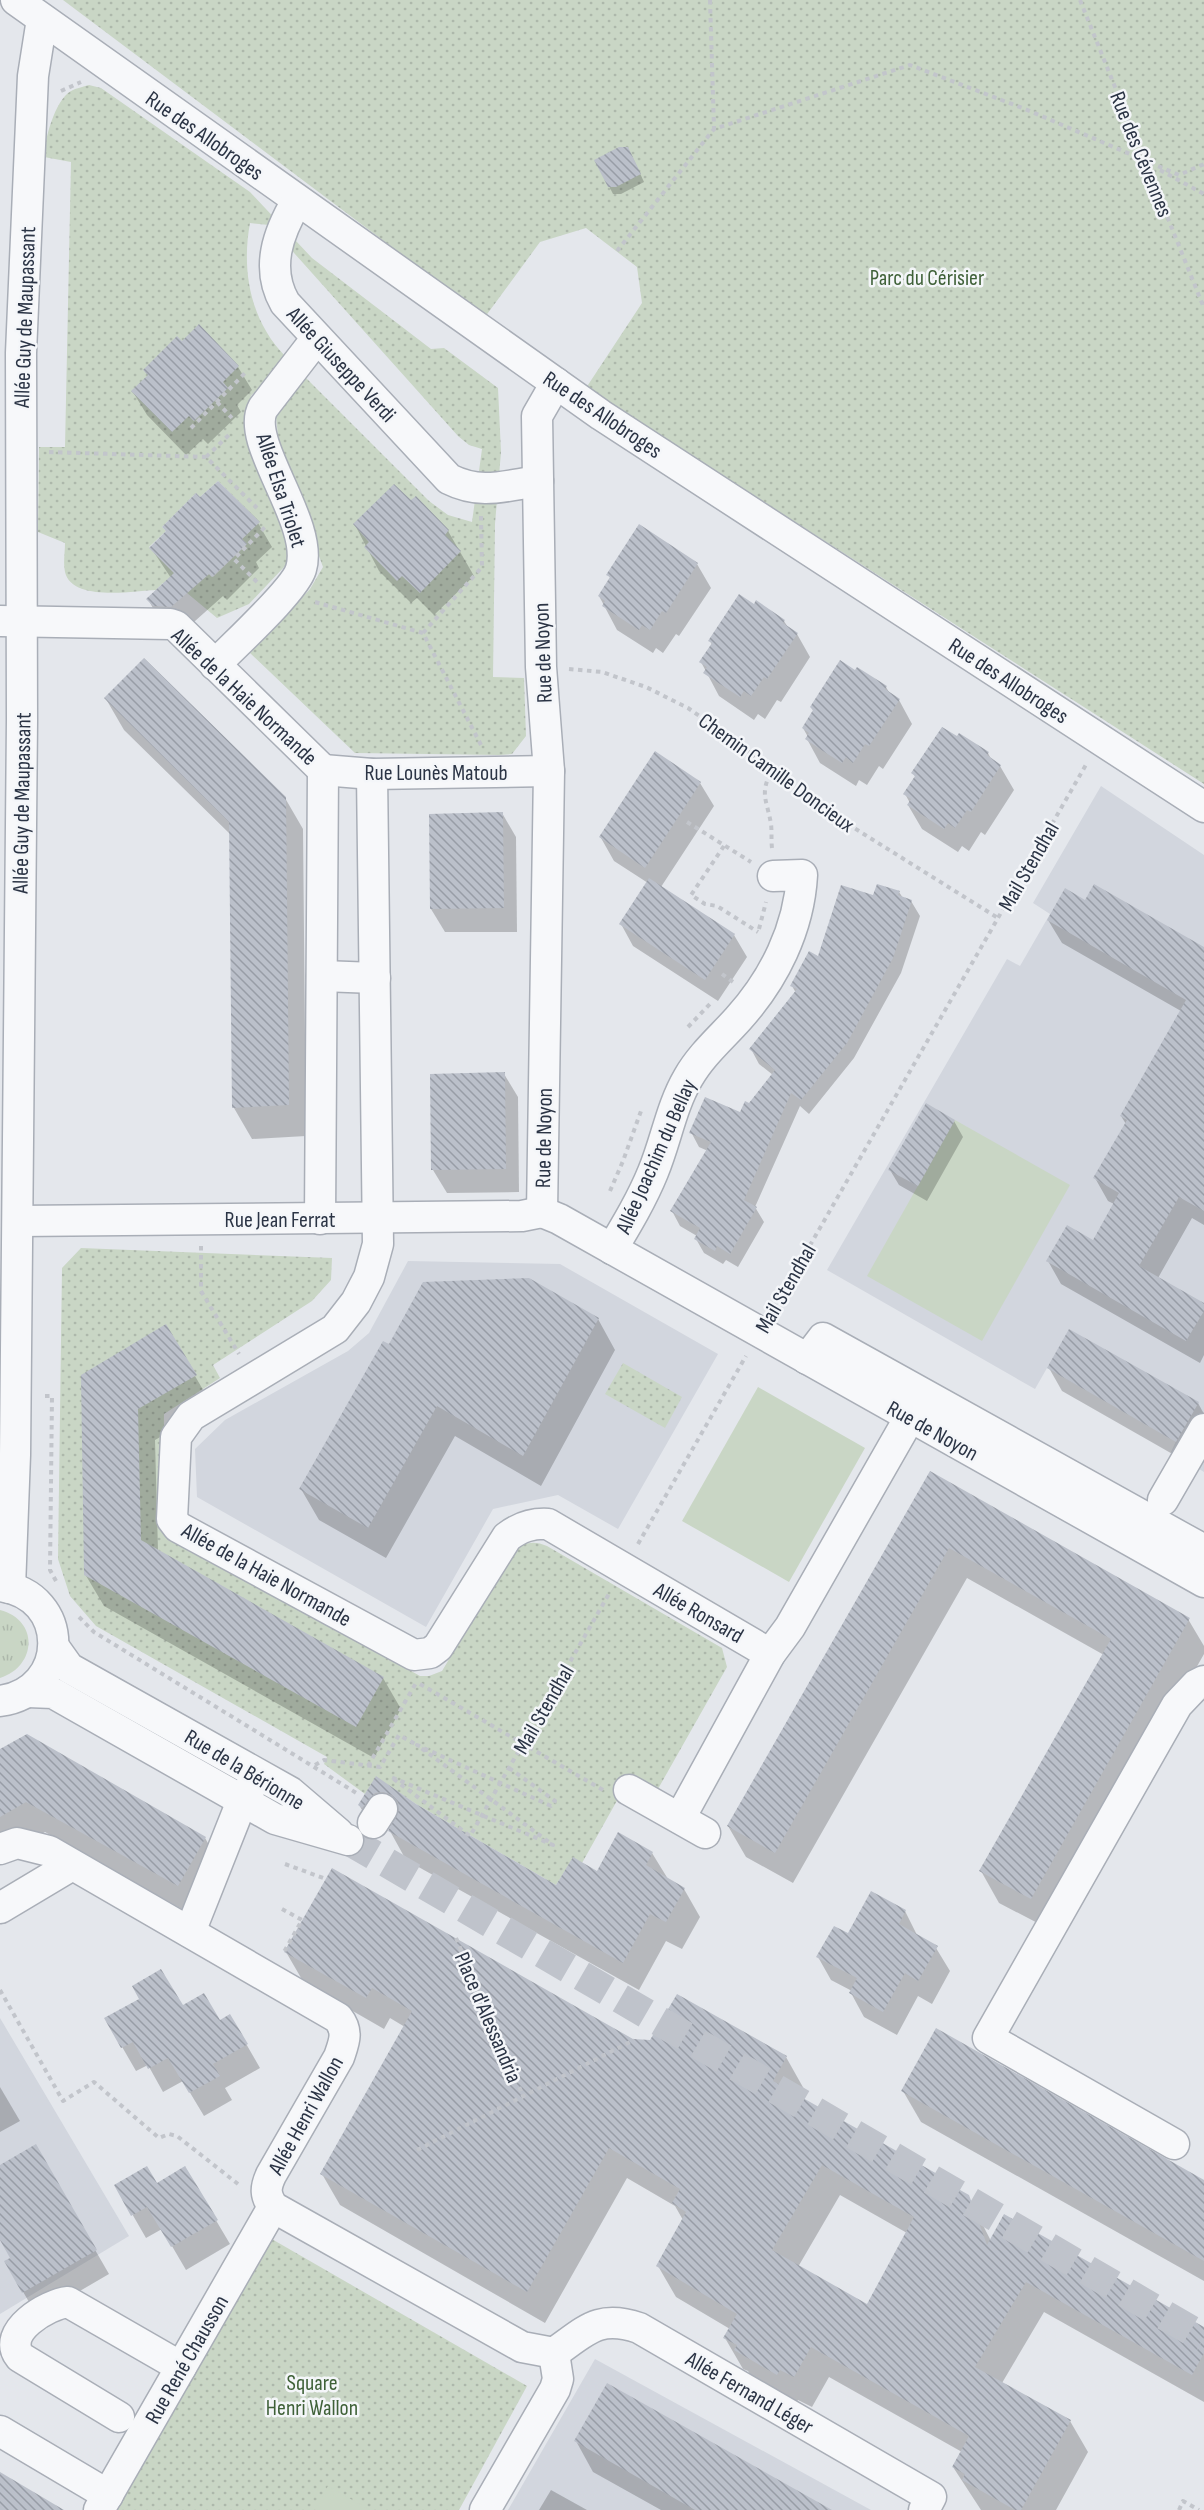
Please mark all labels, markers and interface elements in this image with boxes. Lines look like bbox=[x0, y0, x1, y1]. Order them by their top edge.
street label: Rue des Allobroges bbox=[140, 86, 268, 187]
street label: Rue des Cévennes bbox=[1103, 88, 1178, 221]
street label: Allée Guy de Maupassant bbox=[9, 226, 42, 409]
park label: Parc du Cérisier bbox=[870, 265, 984, 292]
street label: Allée Giuseppe Verdi bbox=[280, 301, 401, 428]
street label: Rue des Allobroges bbox=[538, 366, 667, 465]
street label: Allée Elsa Triolet bbox=[249, 429, 312, 551]
street label: Rue de Noyon bbox=[528, 602, 559, 704]
street label: Allée de la Haie Normande bbox=[165, 622, 322, 772]
street label: Rue des Allobroges bbox=[943, 632, 1073, 730]
street label: Chemin Camille Doncieux bbox=[693, 708, 860, 839]
street label: Allée Guy de Maupassant bbox=[7, 712, 38, 895]
street label: Rue Lounès Matoub bbox=[364, 760, 508, 787]
street label: Mail Stendhal bbox=[993, 817, 1066, 916]
street label: Allée Joachim du Bellay bbox=[610, 1075, 703, 1239]
street label: Rue de Noyon bbox=[530, 1088, 559, 1188]
street label: Rue Jean Ferrat bbox=[225, 1207, 336, 1234]
street label: Mail Stendhal bbox=[750, 1239, 823, 1338]
street label: Rue de Noyon bbox=[882, 1395, 983, 1467]
street label: Allée de la Haie Normande bbox=[176, 1517, 356, 1633]
street label: Allée Ronsard bbox=[648, 1576, 748, 1650]
street label: Mail Stendhal bbox=[508, 1660, 581, 1759]
street label: Rue de la Bérionne bbox=[179, 1724, 309, 1817]
street label: Place d'Alessandria bbox=[448, 1948, 527, 2087]
street label: Allée Henri Wallon bbox=[262, 2052, 350, 2181]
street label: Rue René Chausson bbox=[140, 2291, 235, 2429]
street label: Allée Fernand Léger bbox=[680, 2345, 818, 2441]
park label: Square Henri Wallon bbox=[266, 2370, 358, 2422]

